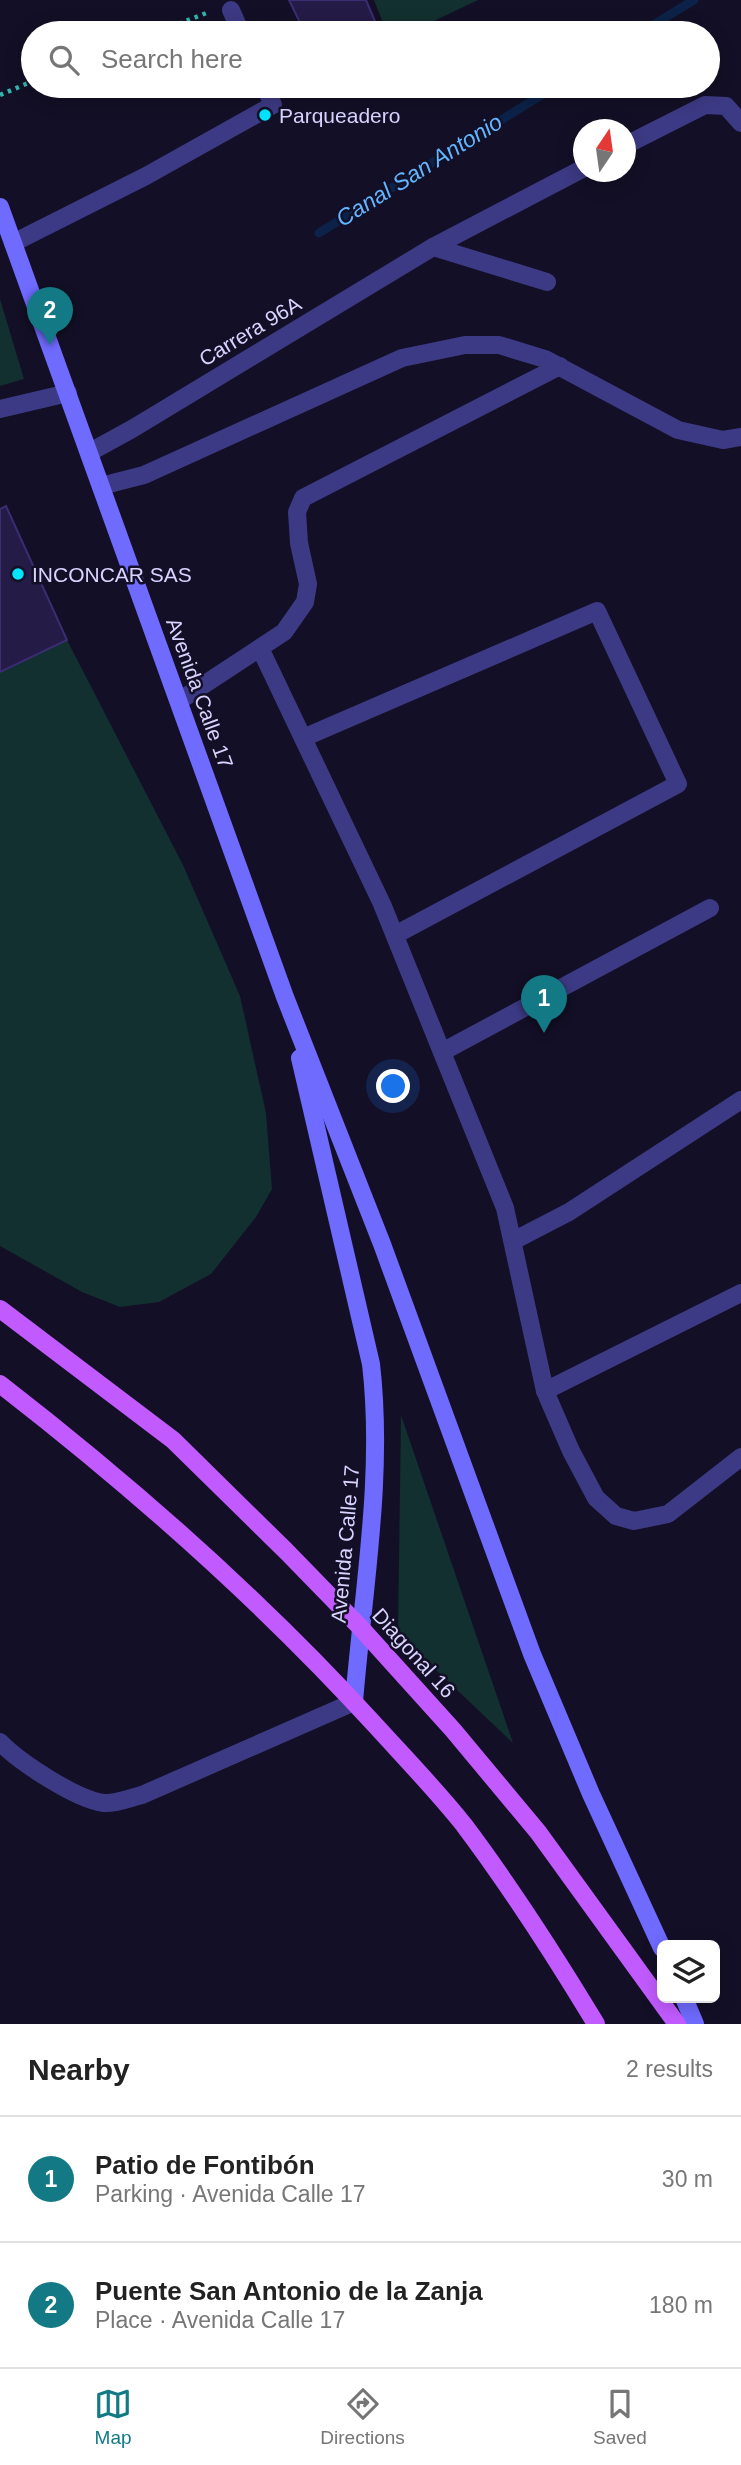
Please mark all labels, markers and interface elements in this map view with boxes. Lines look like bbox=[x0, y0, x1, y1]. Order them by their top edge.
search box bbox=[21, 21, 720, 98]
icon: search bbox=[45, 41, 83, 79]
text: Search here bbox=[101, 44, 243, 74]
place label: Parqueadero bbox=[279, 104, 400, 127]
marker: Parqueadero bbox=[257, 107, 273, 123]
water label: Canal San Antonio bbox=[331, 108, 507, 232]
north arrow bbox=[573, 119, 636, 182]
pin: 2 bbox=[27, 287, 73, 345]
street label: Carrera 96A bbox=[195, 292, 305, 370]
place label: INCONCAR SAS bbox=[32, 563, 192, 586]
marker: INCONCAR SAS bbox=[10, 566, 26, 582]
street label: Avenida Calle 17 bbox=[162, 615, 238, 771]
pin: 1 bbox=[521, 975, 567, 1033]
your location bbox=[376, 1069, 410, 1103]
street label: Avenida Calle 17 bbox=[327, 1464, 363, 1624]
street label: Diagonal 16 bbox=[368, 1604, 460, 1702]
map controls bbox=[657, 1940, 720, 2003]
button: layers bbox=[657, 1940, 720, 2003]
text: Nearby bbox=[28, 2053, 130, 2086]
text: 2 results bbox=[626, 2056, 713, 2082]
text: Patio de Fontibón bbox=[95, 2150, 315, 2180]
text: 1 bbox=[45, 2166, 57, 2192]
text: 30 m bbox=[662, 2166, 713, 2192]
text: Parking · Avenida Calle 17 bbox=[95, 2181, 366, 2207]
text: Puente San Antonio de la Zanja bbox=[95, 2276, 483, 2306]
text: 2 bbox=[45, 2292, 57, 2318]
text: 180 m bbox=[649, 2292, 713, 2318]
text: Place · Avenida Calle 17 bbox=[95, 2307, 345, 2333]
tab: Map bbox=[94, 2385, 132, 2449]
tab: Directions bbox=[320, 2385, 405, 2449]
tab: Saved bbox=[593, 2385, 647, 2449]

